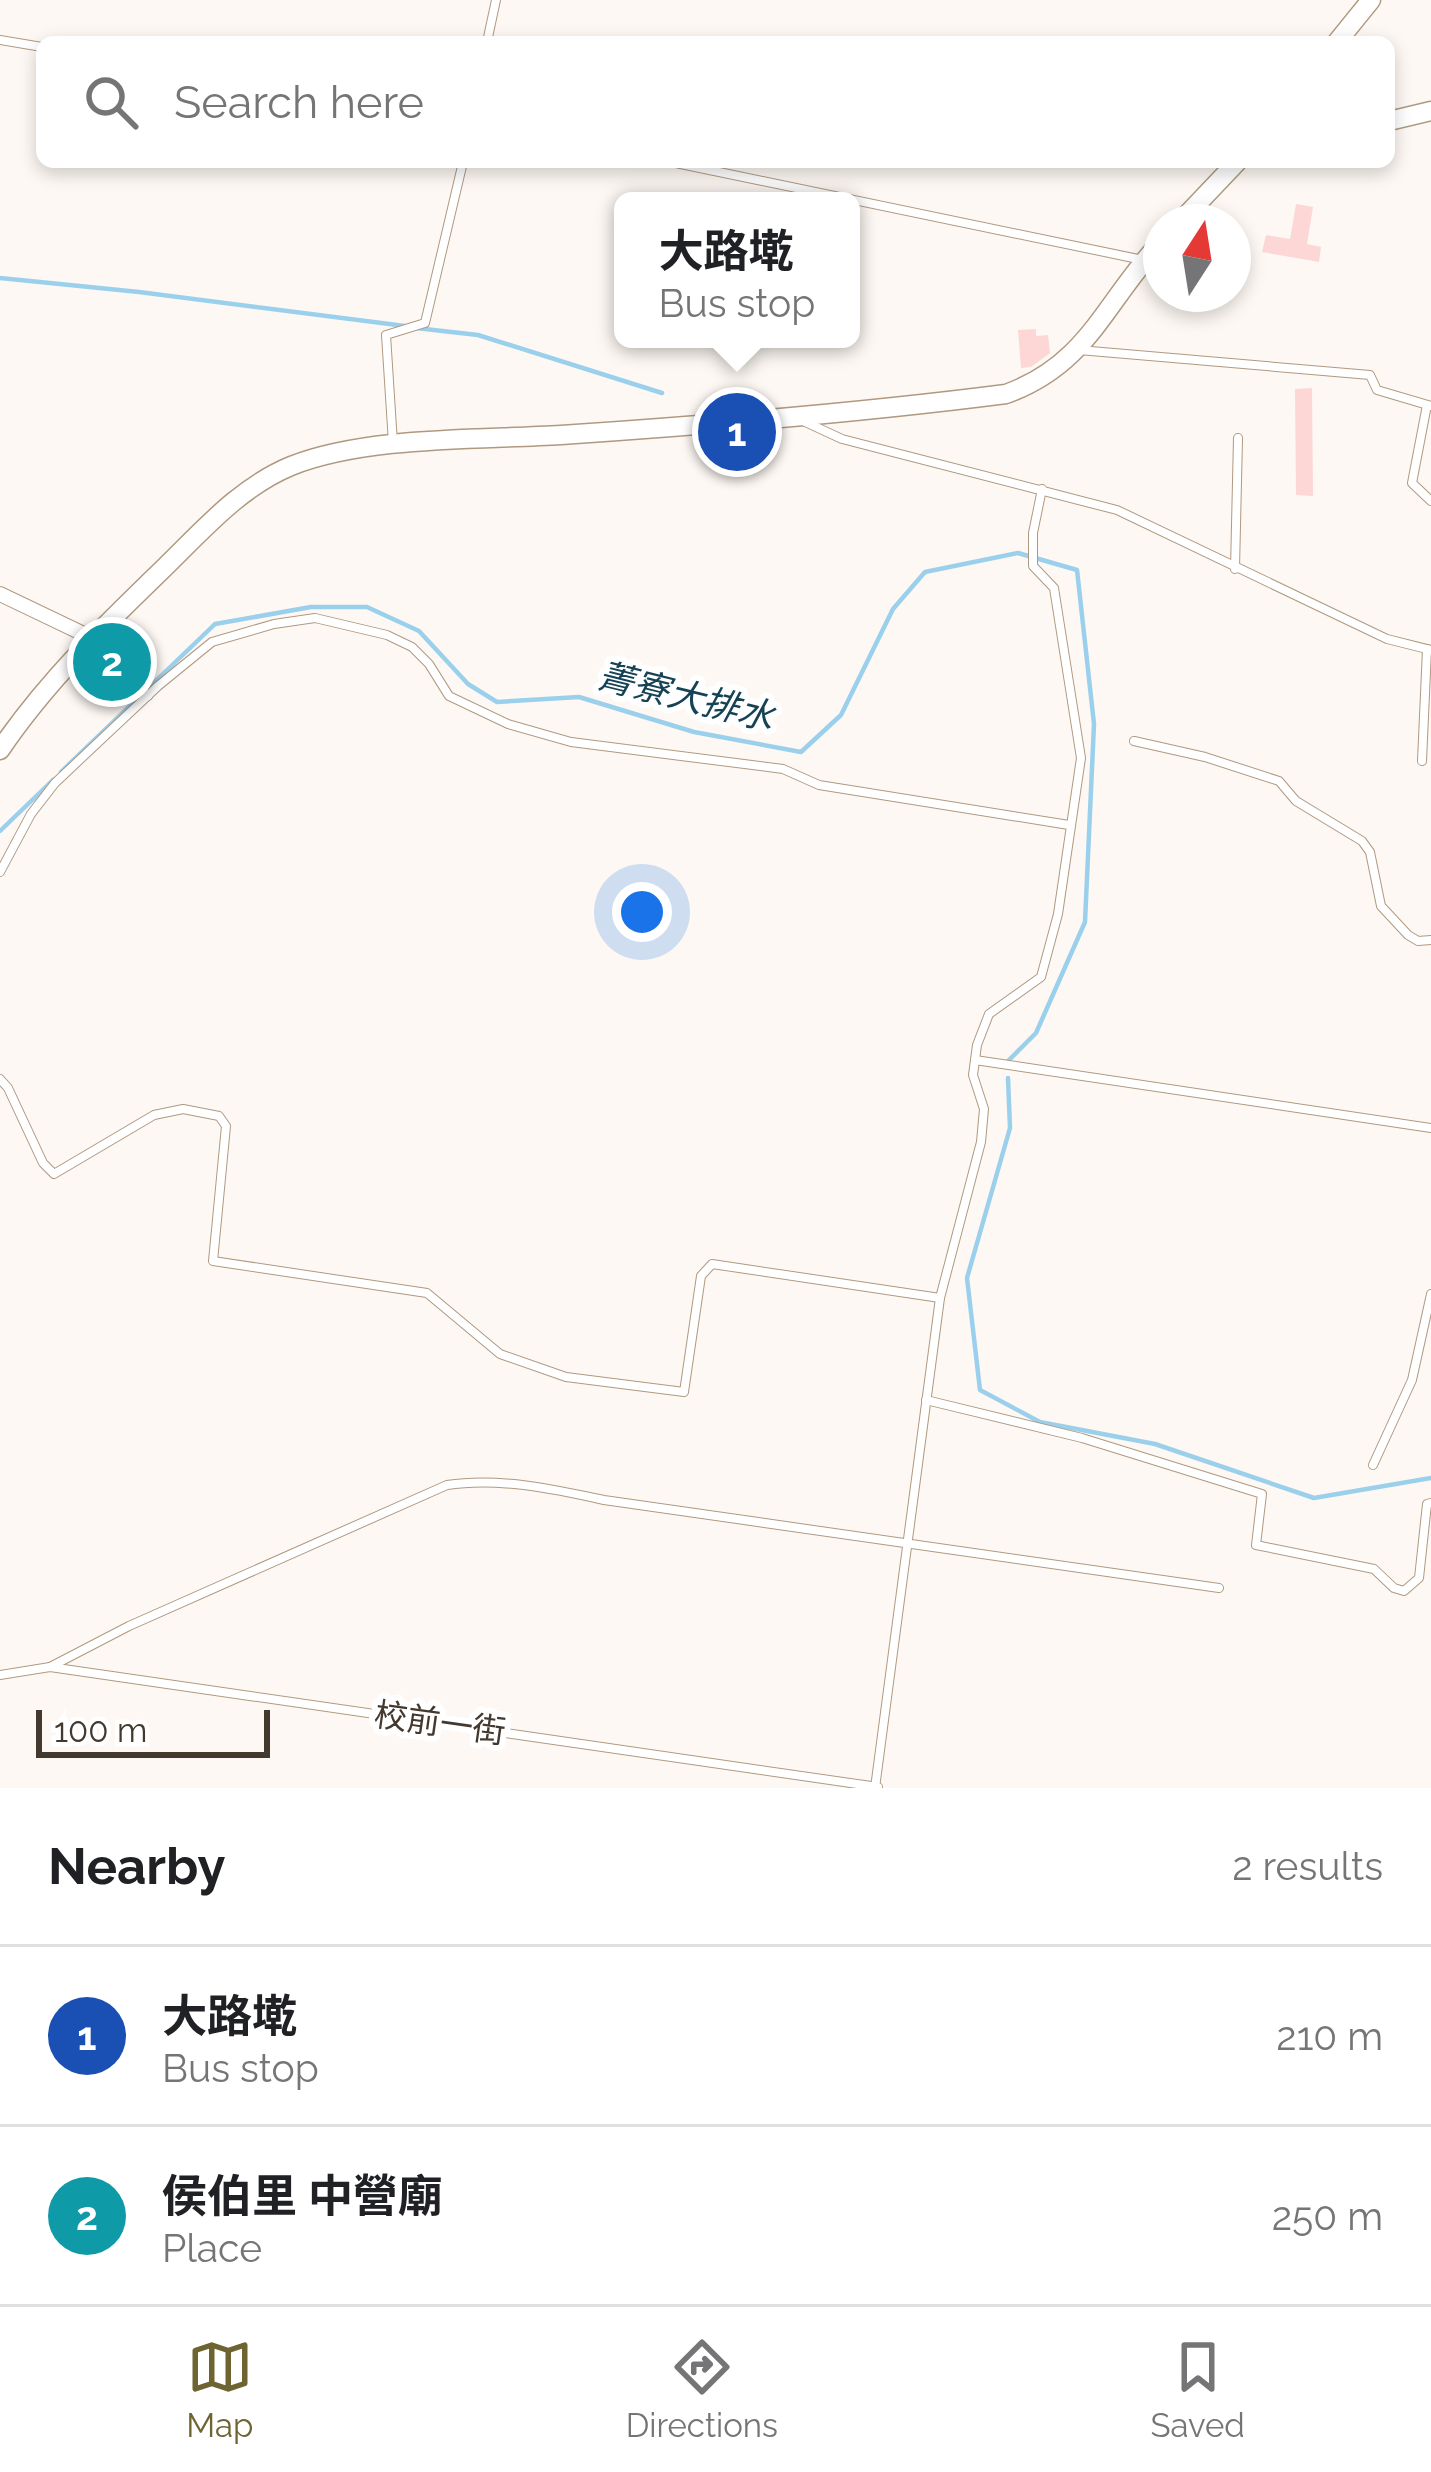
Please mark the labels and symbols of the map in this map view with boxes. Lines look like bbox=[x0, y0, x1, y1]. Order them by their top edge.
north arrow bbox=[1143, 204, 1251, 312]
pin: 1 bbox=[698, 387, 776, 477]
pin: 2 bbox=[73, 617, 151, 707]
water label: 菁寮大排水 bbox=[594, 654, 780, 739]
your location bbox=[612, 882, 672, 942]
street label: 校前一街 bbox=[372, 1695, 508, 1751]
scale bar bbox=[36, 1704, 270, 1757]

